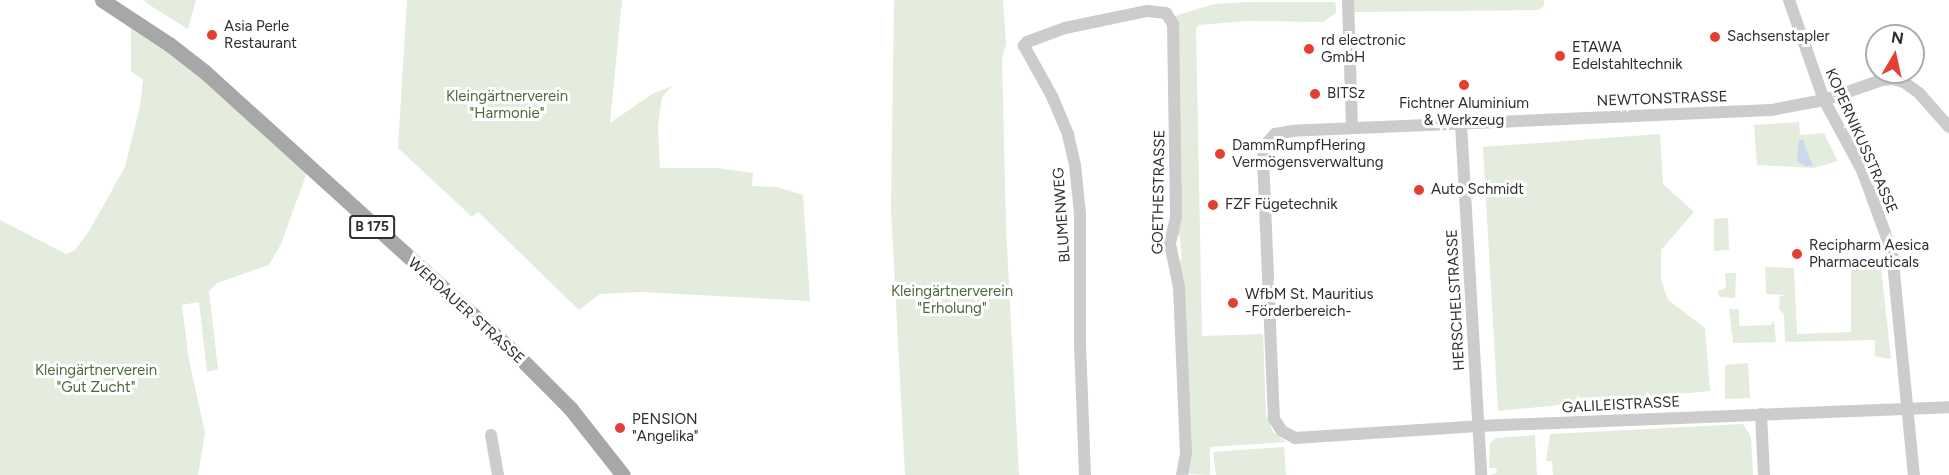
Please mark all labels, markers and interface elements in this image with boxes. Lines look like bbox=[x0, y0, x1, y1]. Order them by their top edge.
place label: Asia Perle Restaurant bbox=[224, 17, 297, 52]
north arrow bbox=[1865, 24, 1925, 84]
text: N bbox=[1890, 27, 1905, 48]
marker: Asia Perle Restaurant bbox=[205, 28, 219, 42]
place label: Sachsenstapler bbox=[1727, 28, 1830, 46]
marker: Sachsenstapler bbox=[1708, 30, 1722, 44]
place label: rd electronic GmbH bbox=[1321, 31, 1406, 66]
place label: ETAWA Edelstahltechnik bbox=[1572, 38, 1683, 73]
marker: rd electronic GmbH bbox=[1302, 42, 1316, 56]
marker: ETAWA Edelstahltechnik bbox=[1553, 49, 1567, 63]
street label: KOPERNIKUSSTRASSE bbox=[1821, 66, 1901, 216]
marker: Fichtner Aluminium & Werkzeug bbox=[1457, 78, 1471, 92]
place label: BITSz bbox=[1327, 85, 1365, 103]
park label: Kleingärtnerverein "Harmonie" bbox=[446, 87, 568, 122]
marker: BITSz bbox=[1308, 87, 1322, 101]
street label: NEWTONSTRASSE bbox=[1596, 88, 1728, 110]
place label: Fichtner Aluminium & Werkzeug bbox=[1399, 94, 1529, 129]
street label: GOETHESTRASSE bbox=[1149, 129, 1169, 255]
place label: DammRumpfHering Vermögensverwaltung bbox=[1232, 136, 1384, 171]
marker: DammRumpfHering Vermögensverwaltung bbox=[1213, 147, 1227, 161]
street label: BLUMENWEG bbox=[1050, 167, 1074, 263]
place label: Auto Schmidt bbox=[1431, 181, 1524, 199]
marker: Auto Schmidt bbox=[1412, 183, 1426, 197]
place label: FZF Fügetechnik bbox=[1225, 196, 1337, 214]
marker: FZF Fügetechnik bbox=[1206, 198, 1220, 212]
road number: B 175 bbox=[348, 216, 396, 238]
street label: HERSCHELSTRASSE bbox=[1443, 229, 1469, 371]
place label: Recipharm Aesica Pharmaceuticals bbox=[1809, 236, 1929, 271]
marker: Recipharm Aesica Pharmaceuticals bbox=[1790, 247, 1804, 261]
street label: WERDAUER STRASSE bbox=[404, 254, 528, 368]
park label: Kleingärtnerverein "Erholung" bbox=[891, 282, 1013, 317]
place label: WfbM St. Mauritius -Förderbereich- bbox=[1245, 285, 1374, 320]
marker: WfbM St. Mauritius -Förderbereich- bbox=[1226, 296, 1240, 310]
park label: Kleingärtnerverein "Gut Zucht" bbox=[35, 361, 157, 396]
street label: GALILEISTRASSE bbox=[1561, 393, 1681, 417]
place label: PENSION "Angelika" bbox=[632, 410, 699, 445]
marker: PENSION "Angelika" bbox=[613, 421, 627, 435]

